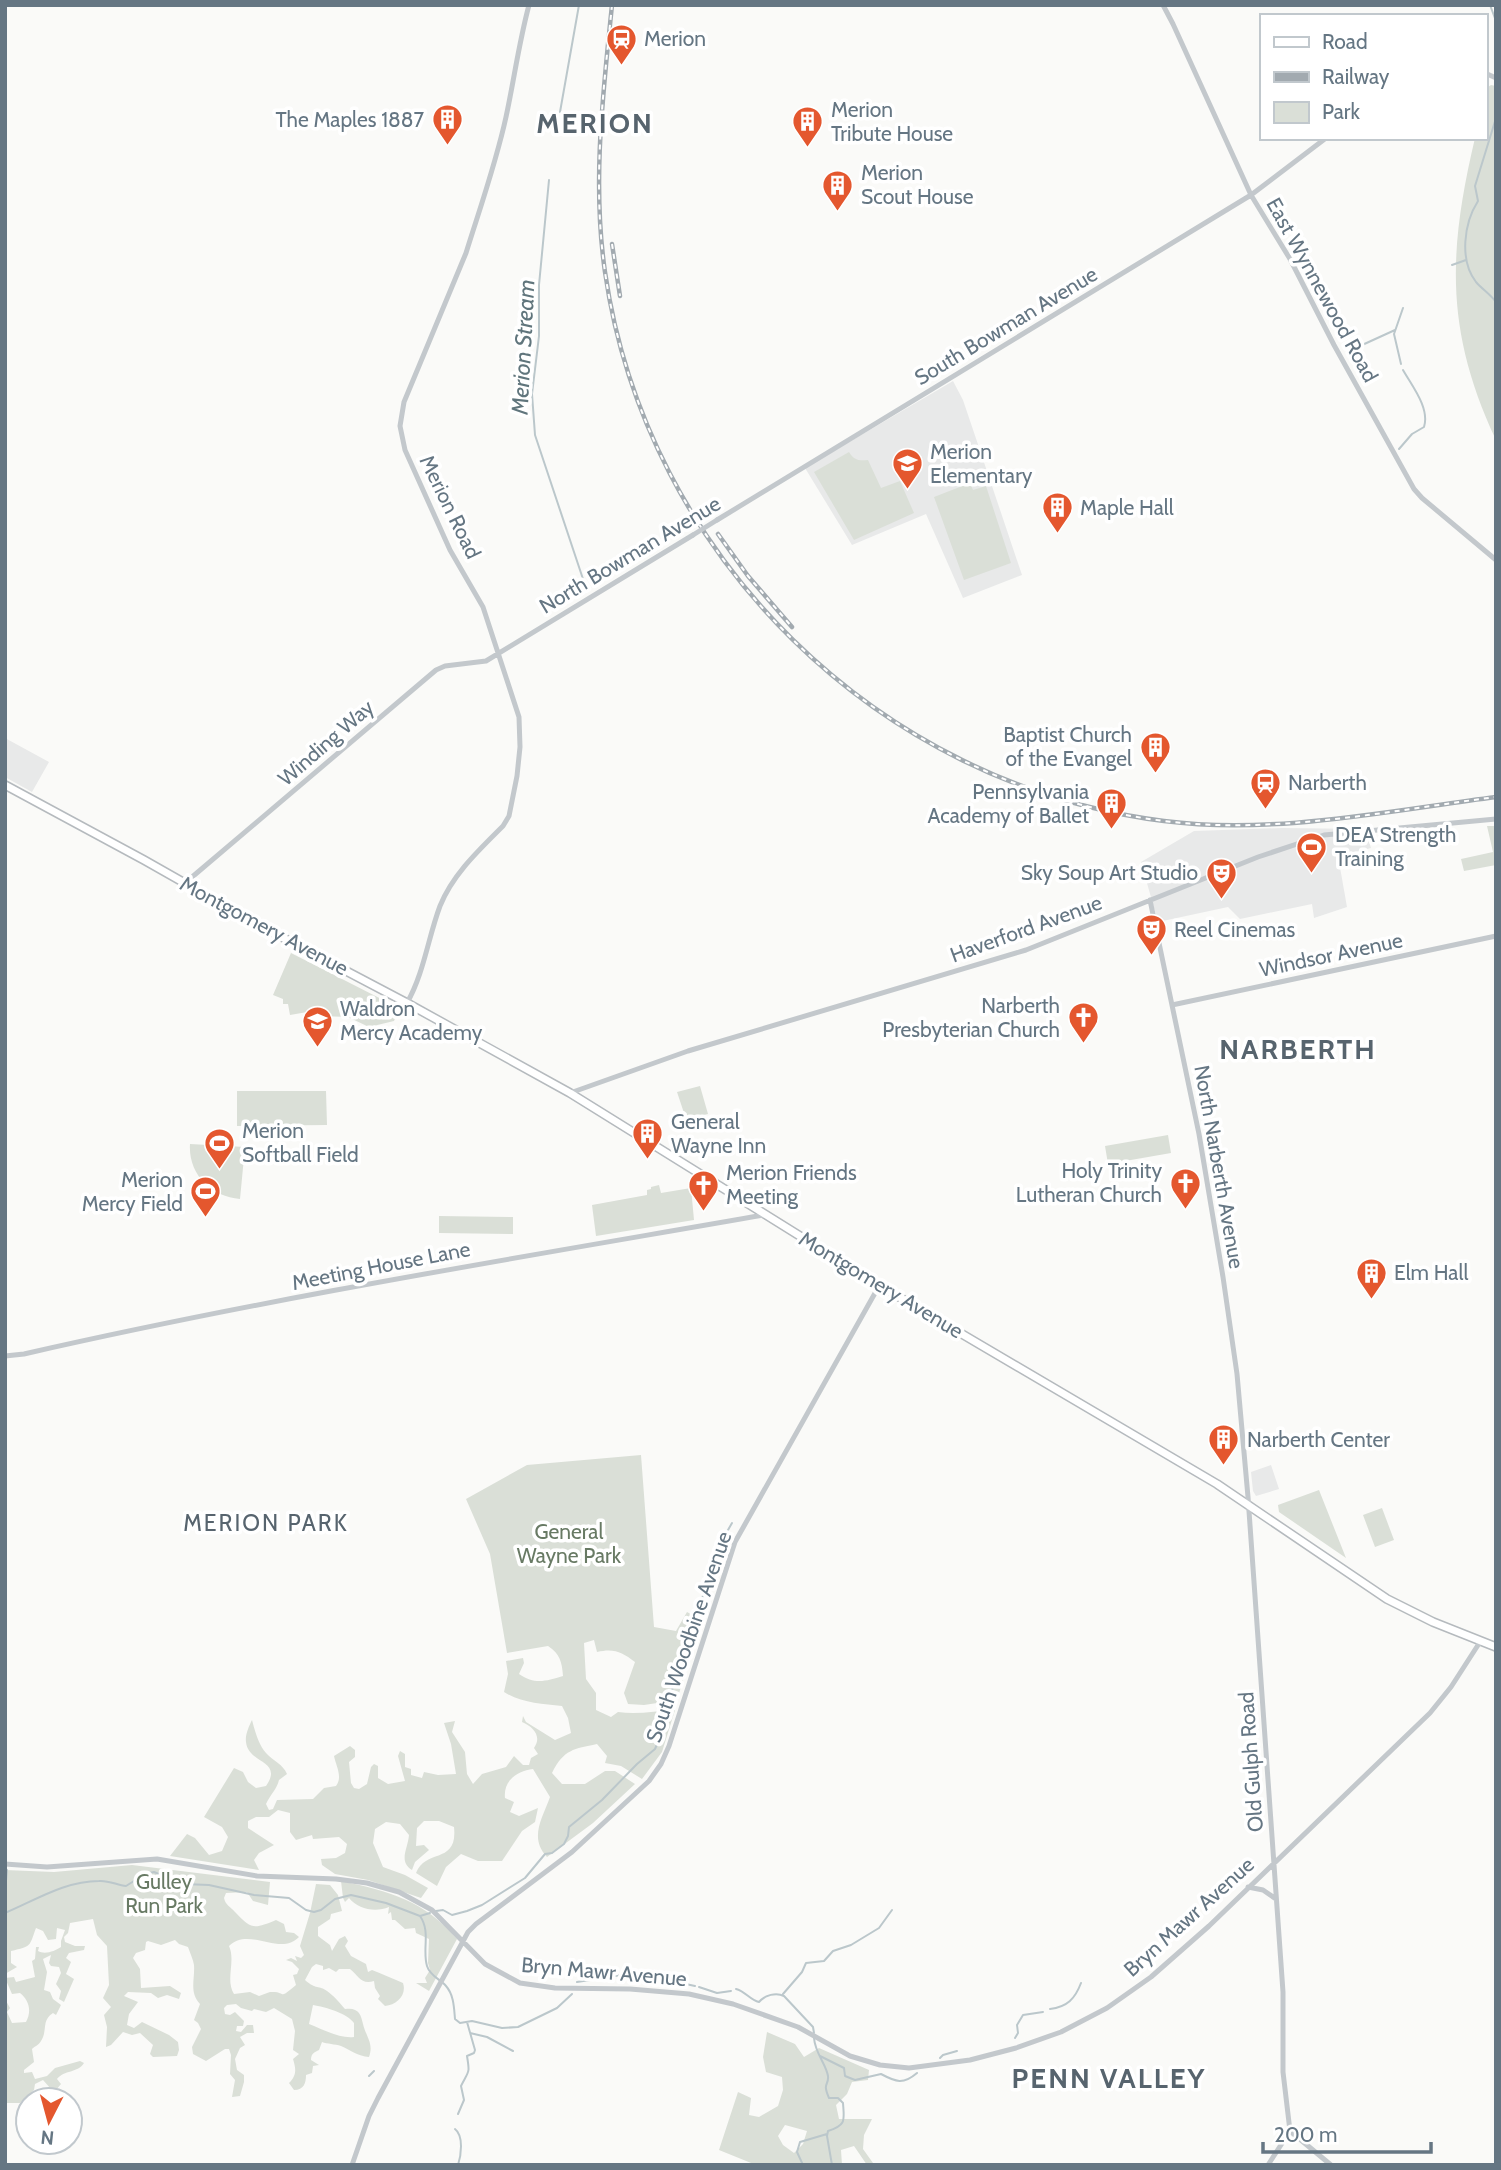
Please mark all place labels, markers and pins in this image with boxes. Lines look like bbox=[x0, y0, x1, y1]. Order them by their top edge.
station icon: Merion bbox=[604, 22, 638, 66]
place label: Merion bbox=[644, 26, 706, 51]
place label: Merion Tribute House bbox=[831, 97, 953, 146]
building icon: The Maples 1887 bbox=[430, 103, 464, 147]
building icon: Merion Tribute House bbox=[791, 105, 825, 149]
place label: The Maples 1887 bbox=[275, 107, 424, 132]
place label: Merion Scout House bbox=[861, 160, 974, 209]
building icon: Merion Scout House bbox=[821, 168, 855, 212]
place label: Merion Elementary bbox=[930, 439, 1033, 488]
school or university icon: Merion Elementary bbox=[890, 447, 924, 491]
building icon: Maple Hall bbox=[1040, 491, 1074, 535]
place label: Maple Hall bbox=[1080, 495, 1174, 520]
place label: Baptist Church of the Evangel bbox=[1003, 722, 1132, 771]
building icon: Baptist Church of the Evangel bbox=[1138, 730, 1172, 774]
station icon: Narberth bbox=[1248, 766, 1282, 810]
place label: Narberth bbox=[1288, 770, 1367, 795]
place label: Pennsylvania Academy of Ballet bbox=[927, 779, 1089, 828]
building icon: Pennsylvania Academy of Ballet bbox=[1095, 787, 1129, 831]
place label: DEA Strength Training bbox=[1335, 822, 1456, 871]
sports icon: DEA Strength Training bbox=[1295, 830, 1329, 874]
theatre icon: Sky Soup Art Studio bbox=[1204, 856, 1238, 900]
place label: Sky Soup Art Studio bbox=[1021, 860, 1198, 885]
theatre icon: Reel Cinemas bbox=[1134, 913, 1168, 957]
place label: Reel Cinemas bbox=[1174, 917, 1295, 942]
place label: Narberth Presbyterian Church bbox=[882, 993, 1060, 1042]
place label: Waldron Mercy Academy bbox=[340, 996, 483, 1045]
church icon: Narberth Presbyterian Church bbox=[1066, 1001, 1100, 1045]
school or university icon: Waldron Mercy Academy bbox=[300, 1004, 334, 1048]
place label: General Wayne Inn bbox=[671, 1109, 766, 1158]
building icon: General Wayne Inn bbox=[631, 1117, 665, 1161]
place label: Merion Softball Field bbox=[242, 1118, 359, 1167]
sports icon: Merion Softball Field bbox=[202, 1126, 236, 1170]
place label: Holy Trinity Lutheran Church bbox=[1016, 1158, 1162, 1207]
place label: Merion Friends Meeting bbox=[726, 1160, 857, 1209]
church icon: Holy Trinity Lutheran Church bbox=[1168, 1166, 1202, 1210]
place label: Merion Mercy Field bbox=[82, 1167, 183, 1216]
church icon: Merion Friends Meeting bbox=[686, 1168, 720, 1212]
sports icon: Merion Mercy Field bbox=[189, 1175, 223, 1219]
building icon: Elm Hall bbox=[1354, 1256, 1388, 1300]
place label: Elm Hall bbox=[1394, 1260, 1468, 1285]
building icon: Narberth Center bbox=[1207, 1423, 1241, 1467]
place label: Narberth Center bbox=[1247, 1427, 1390, 1452]

